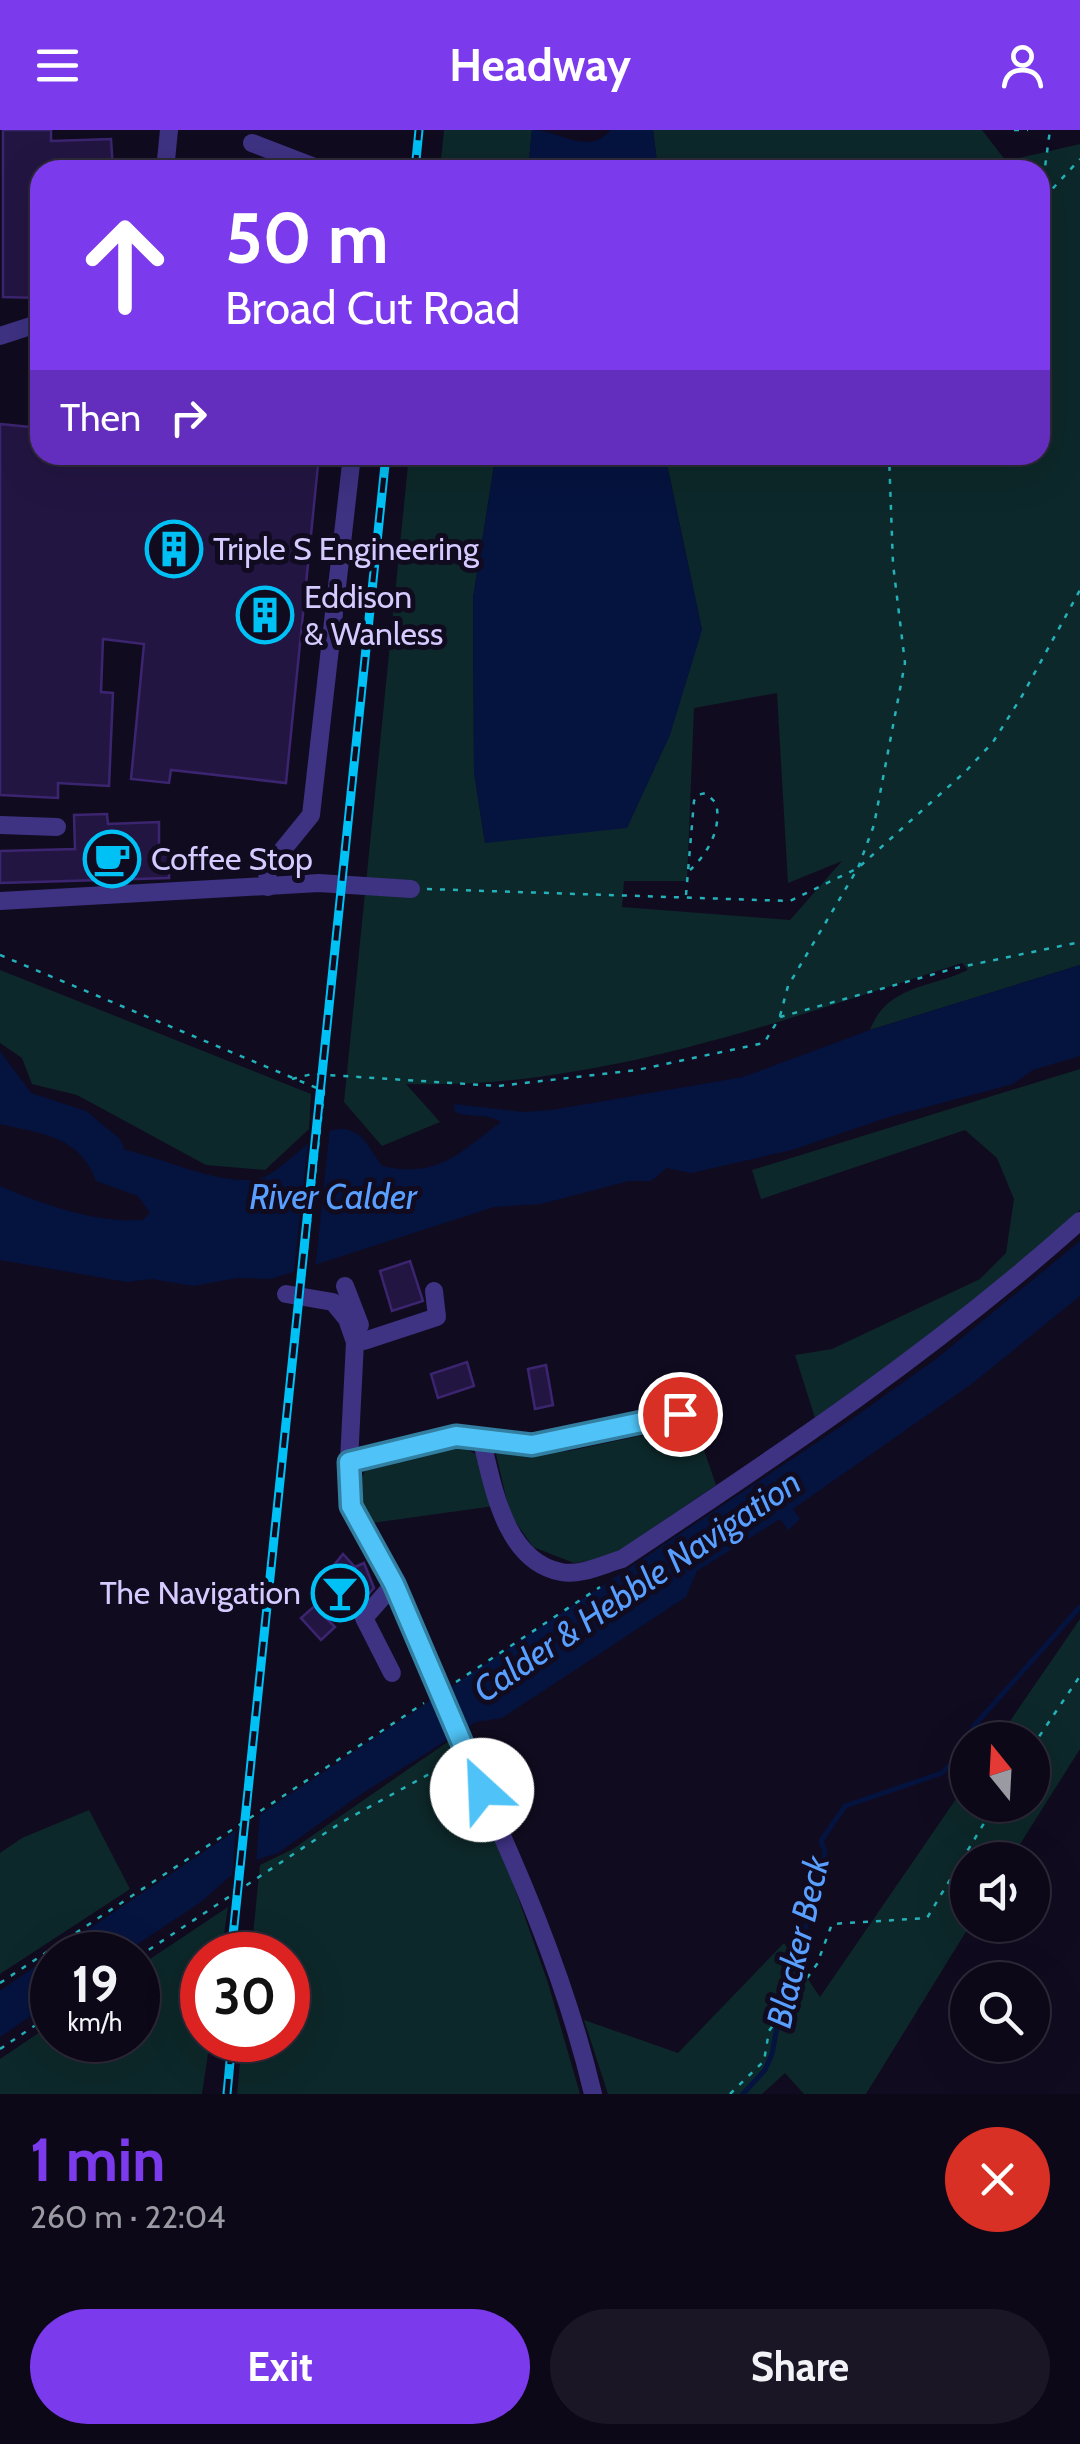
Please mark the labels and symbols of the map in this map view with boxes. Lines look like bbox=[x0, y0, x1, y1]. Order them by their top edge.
building icon: Triple S Engineering bbox=[144, 519, 204, 579]
place label: Triple S Engineering bbox=[213, 529, 480, 568]
place label: Eddison & Wanless bbox=[304, 577, 443, 653]
building icon: Eddison & Wanless bbox=[235, 585, 295, 645]
cafe icon: Coffee Stop bbox=[82, 829, 142, 889]
place label: Coffee Stop bbox=[151, 839, 313, 878]
water label: River Calder bbox=[249, 1175, 418, 1218]
pin bbox=[638, 1372, 723, 1457]
water label: Calder & Hebble Navigation bbox=[465, 1460, 809, 1711]
bar icon: The Navigation bbox=[310, 1563, 370, 1623]
place label: The Navigation bbox=[100, 1573, 301, 1612]
north arrow bbox=[950, 1722, 1050, 1822]
position arrow bbox=[430, 1738, 534, 1842]
water label: Blacker Beck bbox=[757, 1851, 838, 2032]
speed limit sign: 30 bbox=[180, 1932, 310, 2062]

